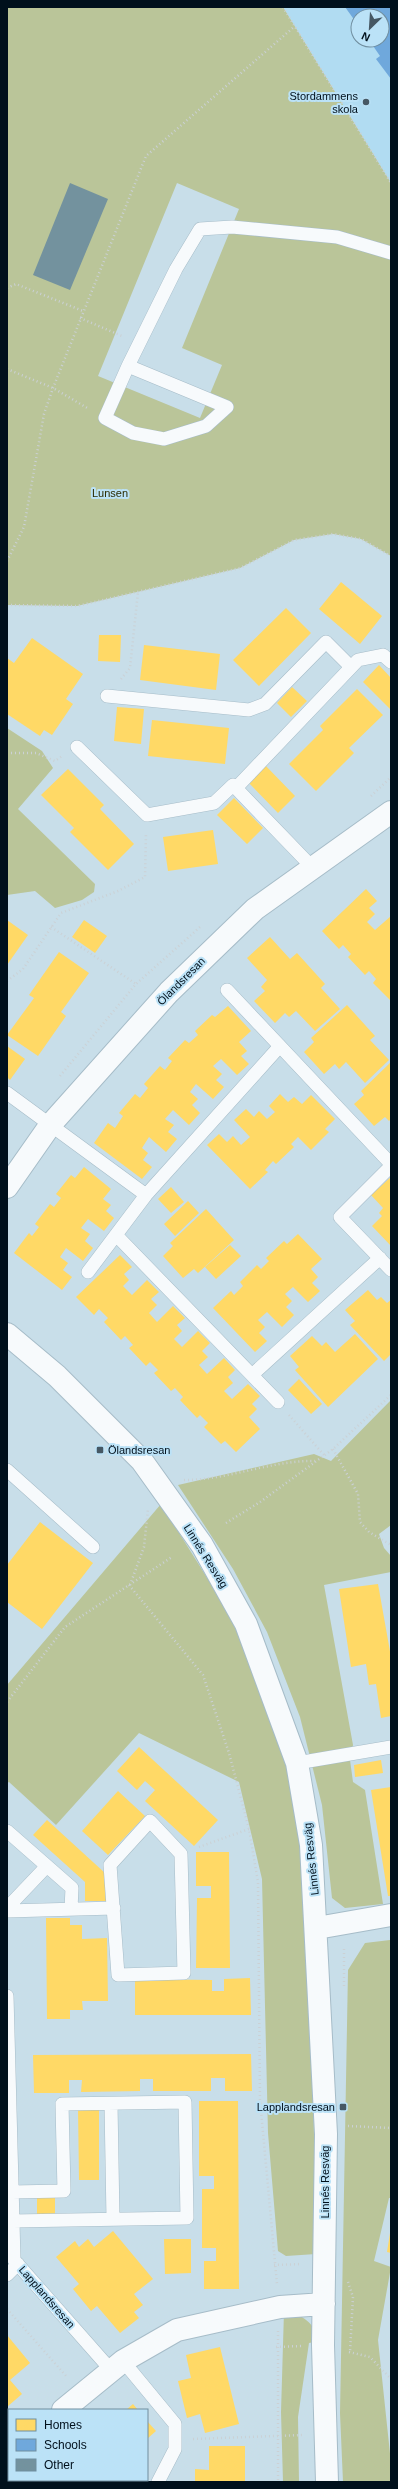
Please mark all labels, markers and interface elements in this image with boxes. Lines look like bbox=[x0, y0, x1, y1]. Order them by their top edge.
north arrow bbox=[350, 8, 390, 48]
text: N bbox=[360, 30, 372, 44]
place label: Stordammens skola bbox=[290, 90, 359, 115]
marker: Stordammens skola bbox=[361, 97, 371, 107]
park label: Lunsen bbox=[92, 487, 128, 499]
street label: Ölandsresan bbox=[155, 955, 207, 1007]
place label: Ölandsresan bbox=[108, 1444, 170, 1456]
marker: Ölandsresan bbox=[95, 1445, 105, 1455]
street label: Linnés Resväg bbox=[182, 1522, 230, 1590]
street label: Linnés Resväg bbox=[301, 1822, 321, 1896]
place label: Lapplandsresan bbox=[257, 2101, 335, 2113]
marker: Lapplandsresan bbox=[338, 2102, 348, 2112]
street label: Linnés Resväg bbox=[319, 2146, 331, 2218]
street label: Lapplandsresan bbox=[17, 2264, 77, 2330]
legend bbox=[8, 2409, 148, 2481]
text: Homes bbox=[44, 2418, 82, 2432]
text: Schools bbox=[44, 2438, 87, 2452]
text: Other bbox=[44, 2458, 74, 2472]

